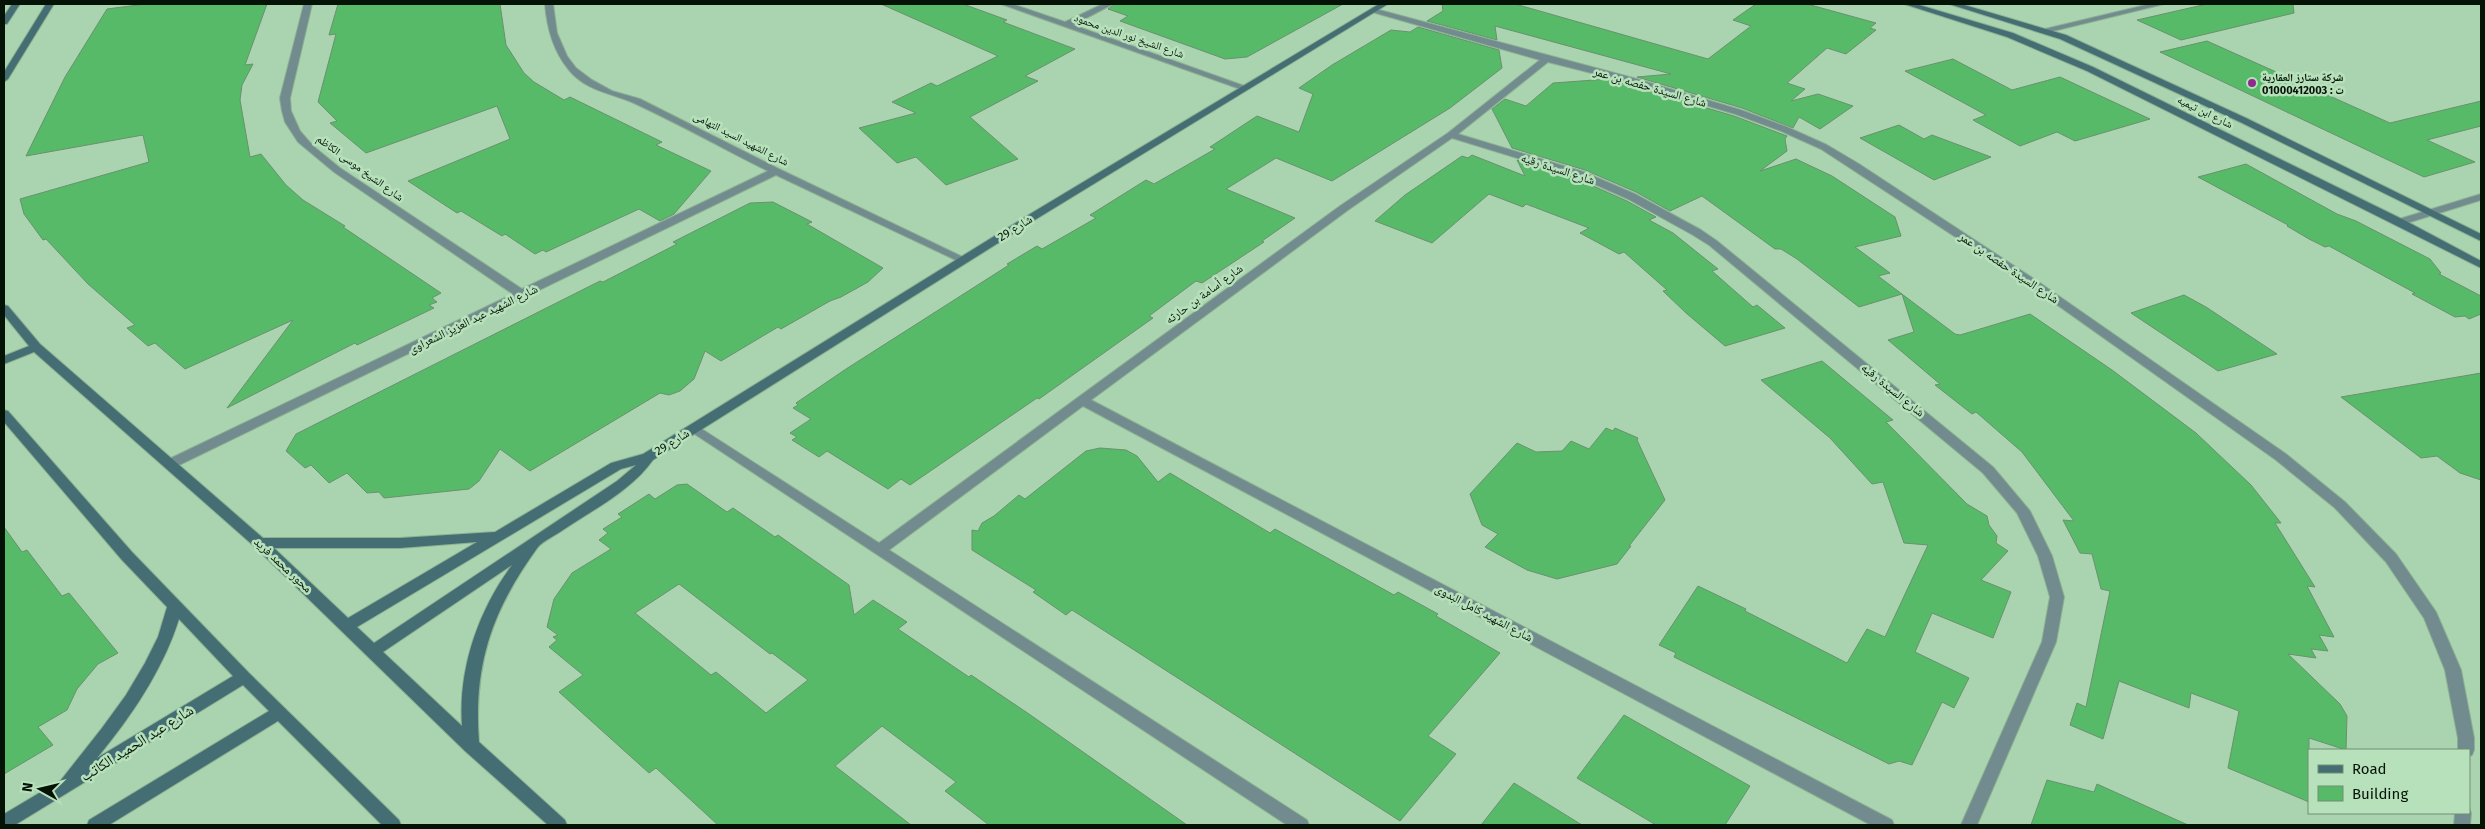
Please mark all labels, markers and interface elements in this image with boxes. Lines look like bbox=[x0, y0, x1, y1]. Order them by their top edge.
street label: شارع الشيخ نور الدين محمود bbox=[1072, 11, 1186, 61]
street label: شارع السيدة حفصه بن عمر bbox=[1591, 64, 1708, 111]
place label: شركة ستارز العقارية ت : 01000412003 bbox=[2262, 71, 2344, 97]
marker: شركة ستارز العقارية ت : 01000412003 bbox=[2246, 77, 2258, 89]
street label: شارع ابن تيميه bbox=[2175, 93, 2235, 131]
street label: شارع الشهيد السيد التهامى bbox=[691, 109, 791, 169]
street label: شارع الشيخ موسى الكاظم bbox=[314, 132, 406, 205]
street label: شارع السيدة رقيه bbox=[1519, 150, 1597, 189]
street label: شارع 29 bbox=[995, 212, 1035, 245]
street label: شارع السيدة حفصه بن عمر bbox=[1955, 229, 2062, 307]
street label: شارع أسامة بن حارثه bbox=[1163, 261, 1246, 328]
street label: شارع الشهيد عبد العزيز الشعراوى bbox=[406, 282, 540, 357]
street label: شارع السيدة رقيه bbox=[1858, 360, 1927, 420]
street label: شارع 29 bbox=[652, 426, 692, 459]
street label: محور محمد فريد bbox=[251, 535, 315, 595]
street label: شارع الشهيد كامل البدوى bbox=[1432, 581, 1535, 646]
street label: شارع عبد الحميد الكاتب bbox=[77, 701, 197, 786]
legend bbox=[2308, 749, 2470, 814]
text: Road bbox=[2352, 760, 2387, 778]
north arrow bbox=[15, 764, 65, 814]
text: N bbox=[19, 781, 37, 793]
text: Building bbox=[2352, 785, 2408, 803]

